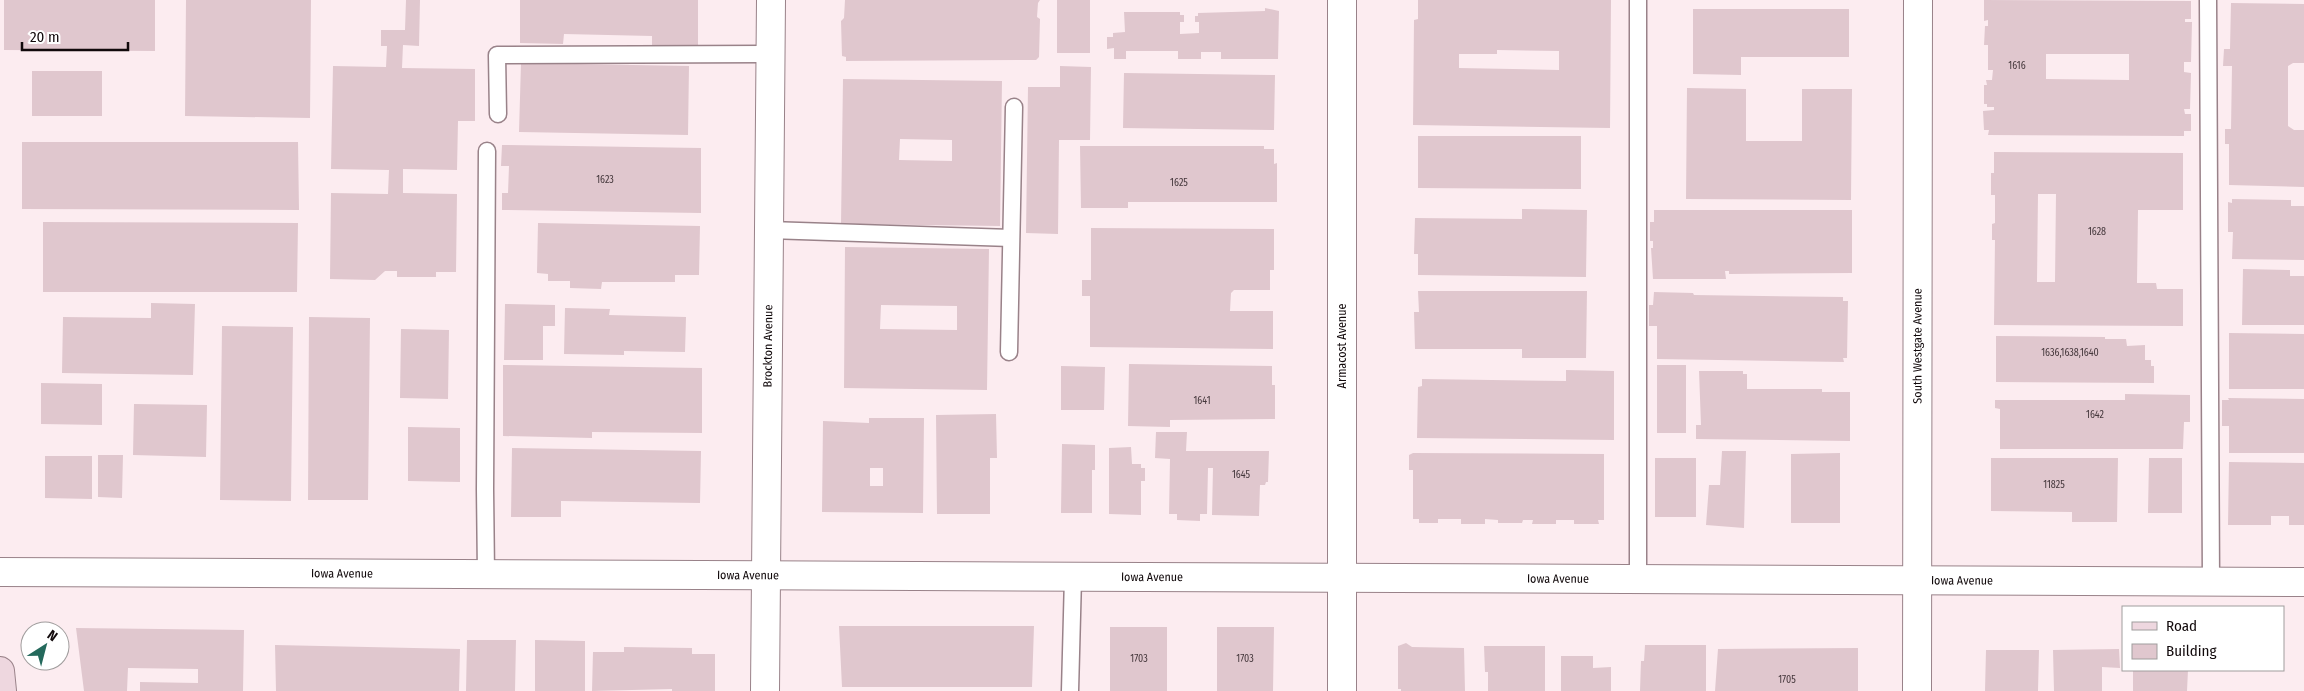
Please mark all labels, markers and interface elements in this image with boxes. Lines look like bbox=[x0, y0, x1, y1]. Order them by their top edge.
scale bar bbox=[22, 20, 129, 52]
text: 20 m bbox=[30, 28, 60, 46]
house number: 1616 bbox=[2008, 60, 2026, 72]
house number: 1623 bbox=[596, 174, 614, 186]
house number: 1625 bbox=[1170, 177, 1188, 189]
house number: 1628 bbox=[2088, 226, 2106, 238]
street label: South Westgate Avenue bbox=[1910, 288, 1925, 404]
street label: Brockton Avenue bbox=[761, 304, 775, 387]
street label: Armacost Avenue bbox=[1335, 304, 1349, 388]
house number: 1636,1638,1640 bbox=[2041, 347, 2099, 359]
house number: 1641 bbox=[1193, 395, 1211, 407]
house number: 1642 bbox=[2086, 409, 2105, 421]
house number: 1645 bbox=[1232, 469, 1250, 481]
house number: 11825 bbox=[2043, 479, 2065, 491]
street label: Iowa Avenue bbox=[311, 566, 373, 581]
street label: Iowa Avenue bbox=[717, 568, 779, 582]
street label: Iowa Avenue bbox=[1121, 570, 1183, 584]
street label: Iowa Avenue bbox=[1527, 572, 1589, 586]
street label: Iowa Avenue bbox=[1931, 573, 1993, 588]
legend bbox=[2122, 606, 2284, 671]
text: Road bbox=[2166, 617, 2197, 635]
north arrow bbox=[20, 621, 70, 671]
text: N bbox=[44, 627, 61, 645]
text: Building bbox=[2166, 642, 2217, 660]
house number: 1703 bbox=[1130, 653, 1148, 665]
house number: 1703 bbox=[1236, 653, 1254, 665]
house number: 1705 bbox=[1778, 674, 1796, 686]

